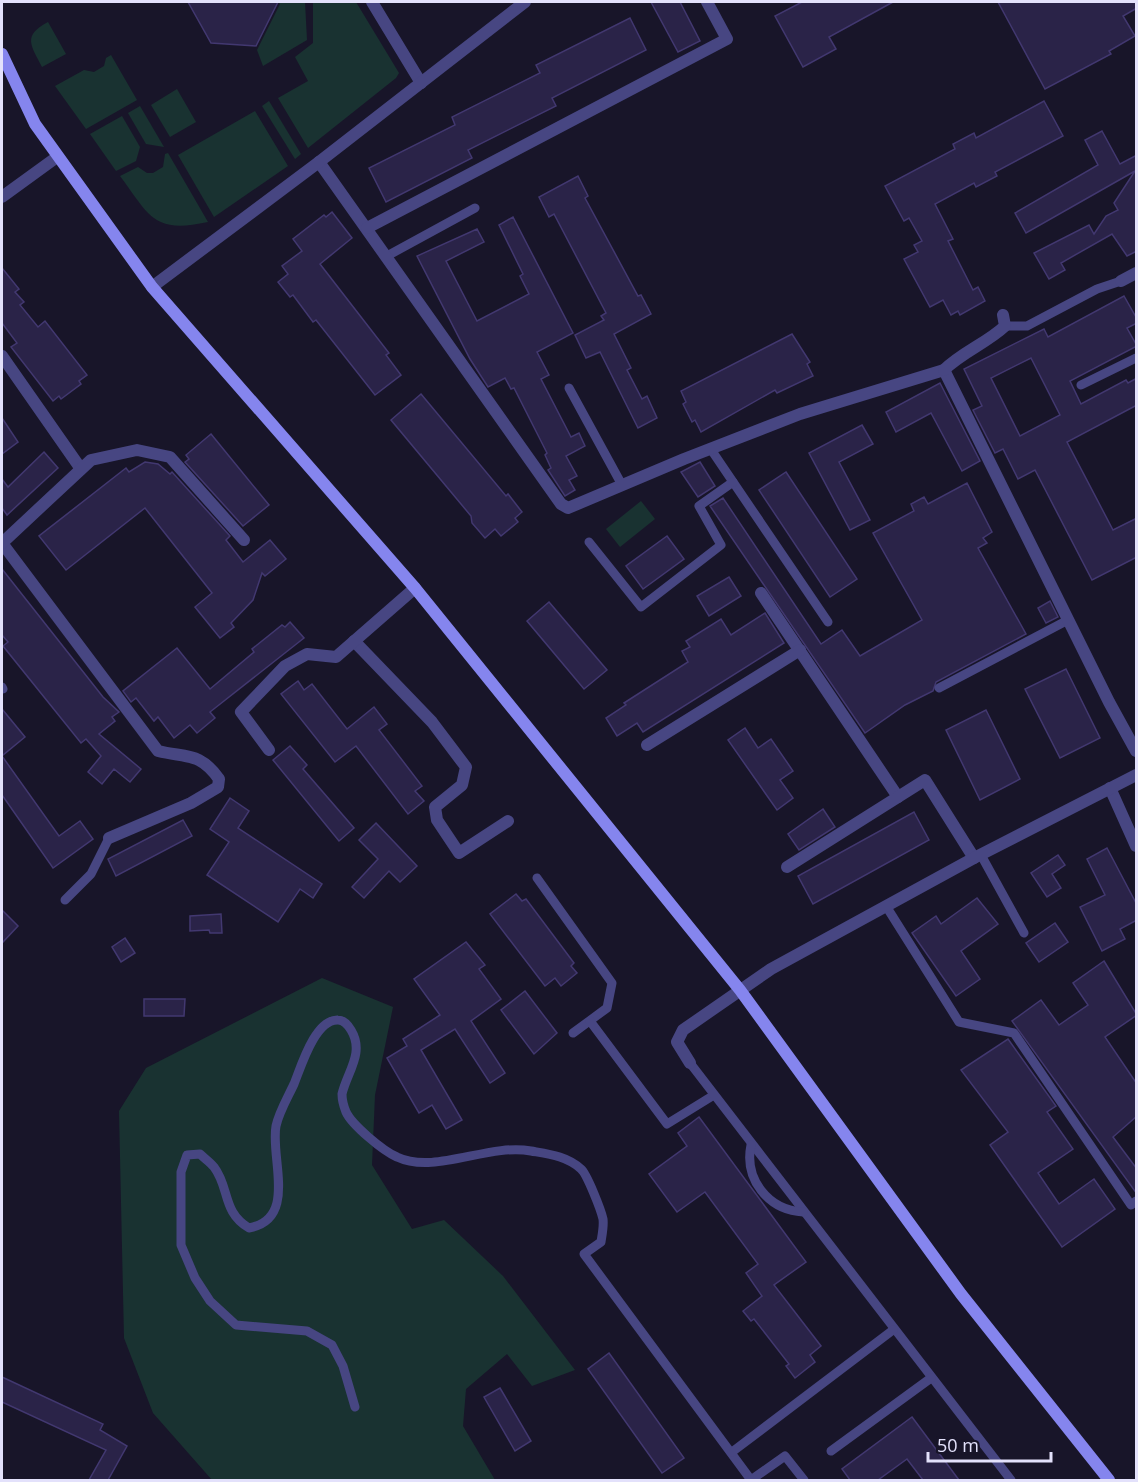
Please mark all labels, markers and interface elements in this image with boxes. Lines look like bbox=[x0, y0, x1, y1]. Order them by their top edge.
scale bar bbox=[928, 1425, 1051, 1463]
text: 50 m bbox=[937, 1433, 979, 1457]

